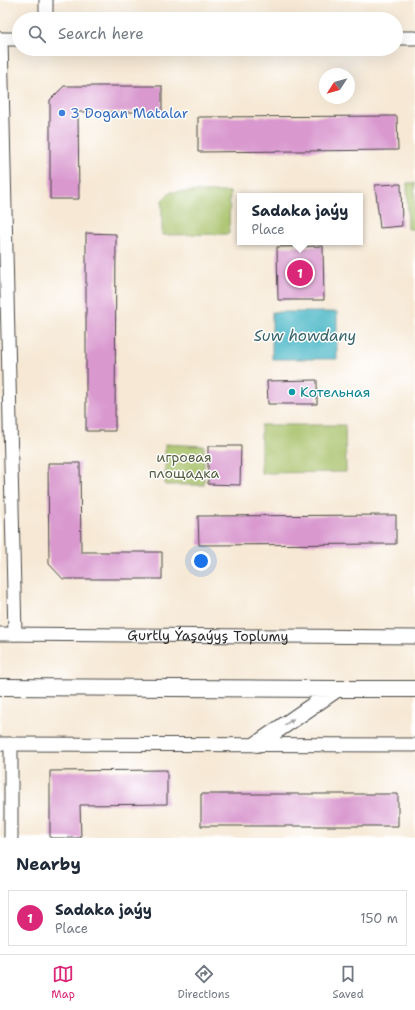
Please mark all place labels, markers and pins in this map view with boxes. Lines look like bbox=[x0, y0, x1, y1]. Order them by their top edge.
place label: 3 Dogan Matalar bbox=[70, 104, 189, 122]
marker: 3 Dogan Matalar bbox=[57, 108, 67, 118]
pin: 1 bbox=[287, 258, 313, 288]
place label: Котельная bbox=[300, 383, 370, 401]
marker: Котельная bbox=[287, 387, 297, 397]

